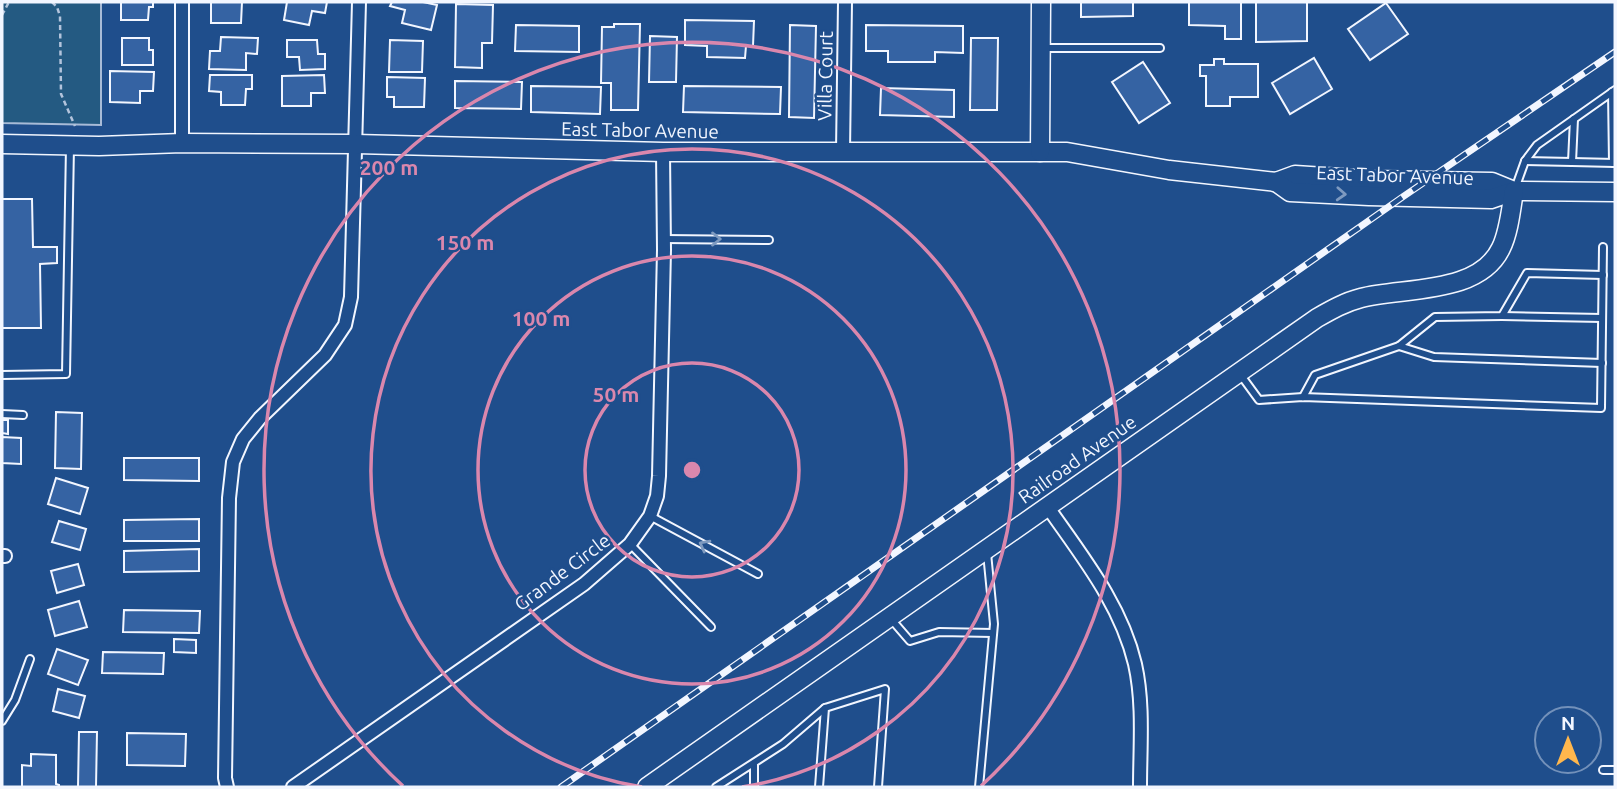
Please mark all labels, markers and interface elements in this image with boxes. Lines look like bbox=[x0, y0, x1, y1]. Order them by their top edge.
street label: Villa Court bbox=[813, 30, 837, 121]
street label: East Tabor Avenue bbox=[561, 118, 719, 142]
text: 200 m bbox=[360, 155, 418, 179]
street label: East Tabor Avenue bbox=[1316, 161, 1474, 189]
one-way arrow bbox=[1336, 187, 1347, 202]
text: 150 m bbox=[436, 230, 494, 254]
one-way arrow bbox=[712, 231, 722, 247]
text: 100 m bbox=[512, 306, 570, 330]
text: 50 m bbox=[593, 382, 639, 406]
street label: Railroad Avenue bbox=[1014, 410, 1140, 508]
centre of rings bbox=[680, 458, 704, 482]
street label: Grande Circle bbox=[510, 529, 614, 615]
one-way arrow bbox=[698, 540, 711, 554]
north arrow bbox=[1533, 705, 1603, 775]
text: N bbox=[1561, 712, 1575, 734]

